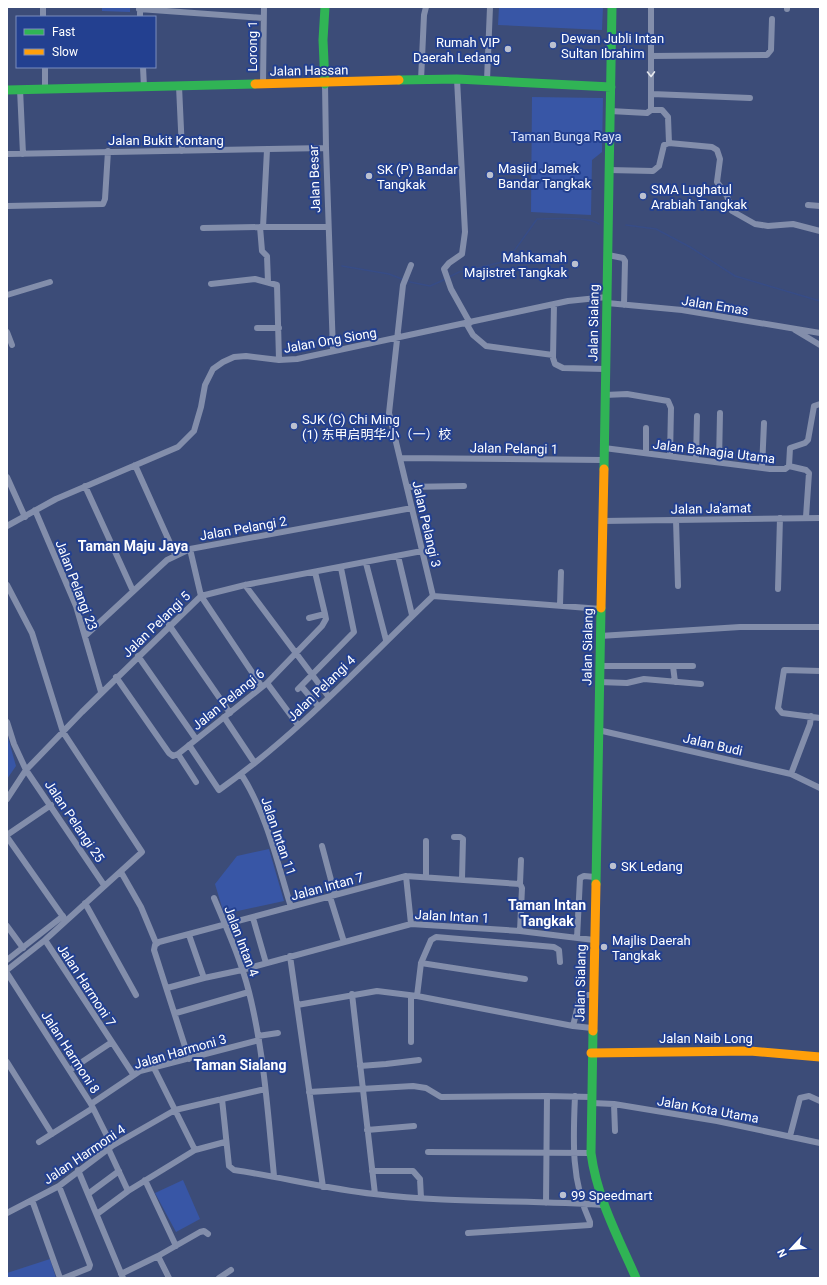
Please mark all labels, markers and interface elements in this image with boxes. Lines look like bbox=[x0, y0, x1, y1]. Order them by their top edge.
legend bbox=[16, 16, 156, 68]
street label: Lorong 1 bbox=[245, 20, 260, 72]
text: Fast bbox=[52, 25, 75, 39]
place label: Dewan Jubli Intan Sultan Ibrahim bbox=[561, 31, 664, 61]
place label: Rumah VIP Daerah Ledang bbox=[413, 35, 500, 65]
marker: Dewan Jubli Intan Sultan Ibrahim bbox=[548, 40, 558, 50]
marker: Rumah VIP Daerah Ledang bbox=[503, 44, 513, 54]
text: Slow bbox=[52, 45, 78, 59]
street label: Jalan Hassan bbox=[269, 62, 349, 79]
one-way arrow bbox=[647, 71, 655, 77]
park label: Taman Bunga Raya bbox=[510, 129, 622, 144]
street label: Jalan Bukit Kontang bbox=[108, 133, 224, 148]
street label: Jalan Besar bbox=[306, 144, 323, 213]
place label: Masjid Jamek Bandar Tangkak bbox=[498, 161, 591, 191]
place label: SK (P) Bandar Tangkak bbox=[377, 162, 458, 192]
marker: Masjid Jamek Bandar Tangkak bbox=[485, 170, 495, 180]
marker: SK (P) Bandar Tangkak bbox=[364, 171, 374, 181]
place label: SMA Lughatul Arabiah Tangkak bbox=[651, 182, 748, 212]
marker: SMA Lughatul Arabiah Tangkak bbox=[638, 191, 648, 201]
place label: Mahkamah Majistret Tangkak bbox=[464, 250, 567, 280]
marker: Mahkamah Majistret Tangkak bbox=[570, 259, 580, 269]
street label: Jalan Sialang bbox=[585, 284, 602, 362]
street label: Jalan Emas bbox=[680, 293, 750, 318]
street label: Jalan Ong Siong bbox=[282, 325, 378, 356]
place label: SJK (C) Chi Ming (1) 东甲启明华小（一）校 bbox=[302, 412, 452, 442]
marker: SJK (C) Chi Ming (1) 东甲启明华小（一）校 bbox=[289, 421, 299, 431]
street label: Jalan Bahagia Utama bbox=[652, 437, 776, 466]
street label: Jalan Pelangi 1 bbox=[470, 440, 558, 457]
street label: Jalan Pelangi 3 bbox=[409, 479, 444, 569]
street label: Jalan Ja'amat bbox=[671, 500, 751, 517]
street label: Jalan Pelangi 2 bbox=[198, 513, 288, 544]
street label: Jalan Pelangi 23 bbox=[52, 538, 101, 632]
district label: Taman Maju Jaya bbox=[78, 538, 189, 554]
street label: Jalan Pelangi 5 bbox=[119, 588, 193, 660]
street label: Jalan Sialang bbox=[579, 608, 596, 686]
street label: Jalan Pelangi 4 bbox=[284, 652, 359, 724]
street label: Jalan Pelangi 6 bbox=[189, 666, 267, 733]
street label: Jalan Budi bbox=[682, 730, 744, 759]
street label: Jalan Pelangi 25 bbox=[42, 777, 108, 865]
street label: Jalan Intan 11 bbox=[258, 795, 299, 877]
place label: SK Ledang bbox=[621, 859, 683, 874]
marker: SK Ledang bbox=[608, 861, 618, 871]
street label: Jalan Intan 7 bbox=[289, 870, 365, 903]
district label: Taman Intan Tangkak bbox=[508, 897, 586, 929]
street label: Jalan Intan 4 bbox=[221, 904, 262, 979]
street label: Jalan Intan 1 bbox=[414, 907, 490, 926]
place label: Majlis Daerah Tangkak bbox=[612, 933, 691, 963]
street label: Jalan Harmoni 7 bbox=[54, 941, 119, 1029]
marker: Majlis Daerah Tangkak bbox=[599, 942, 609, 952]
street label: Jalan Sialang bbox=[572, 944, 589, 1022]
street label: Jalan Harmoni 8 bbox=[38, 1008, 103, 1096]
street label: Jalan Harmoni 3 bbox=[132, 1031, 228, 1072]
street label: Jalan Naib Long bbox=[659, 1031, 753, 1046]
district label: Taman Sialang bbox=[194, 1057, 286, 1073]
street label: Jalan Kota Utama bbox=[656, 1093, 760, 1126]
street label: Jalan Harmoni 4 bbox=[41, 1121, 129, 1187]
place label: 99 Speedmart bbox=[571, 1188, 652, 1203]
marker: 99 Speedmart bbox=[558, 1190, 568, 1200]
north arrow bbox=[771, 1229, 811, 1269]
text: N bbox=[775, 1247, 790, 1260]

